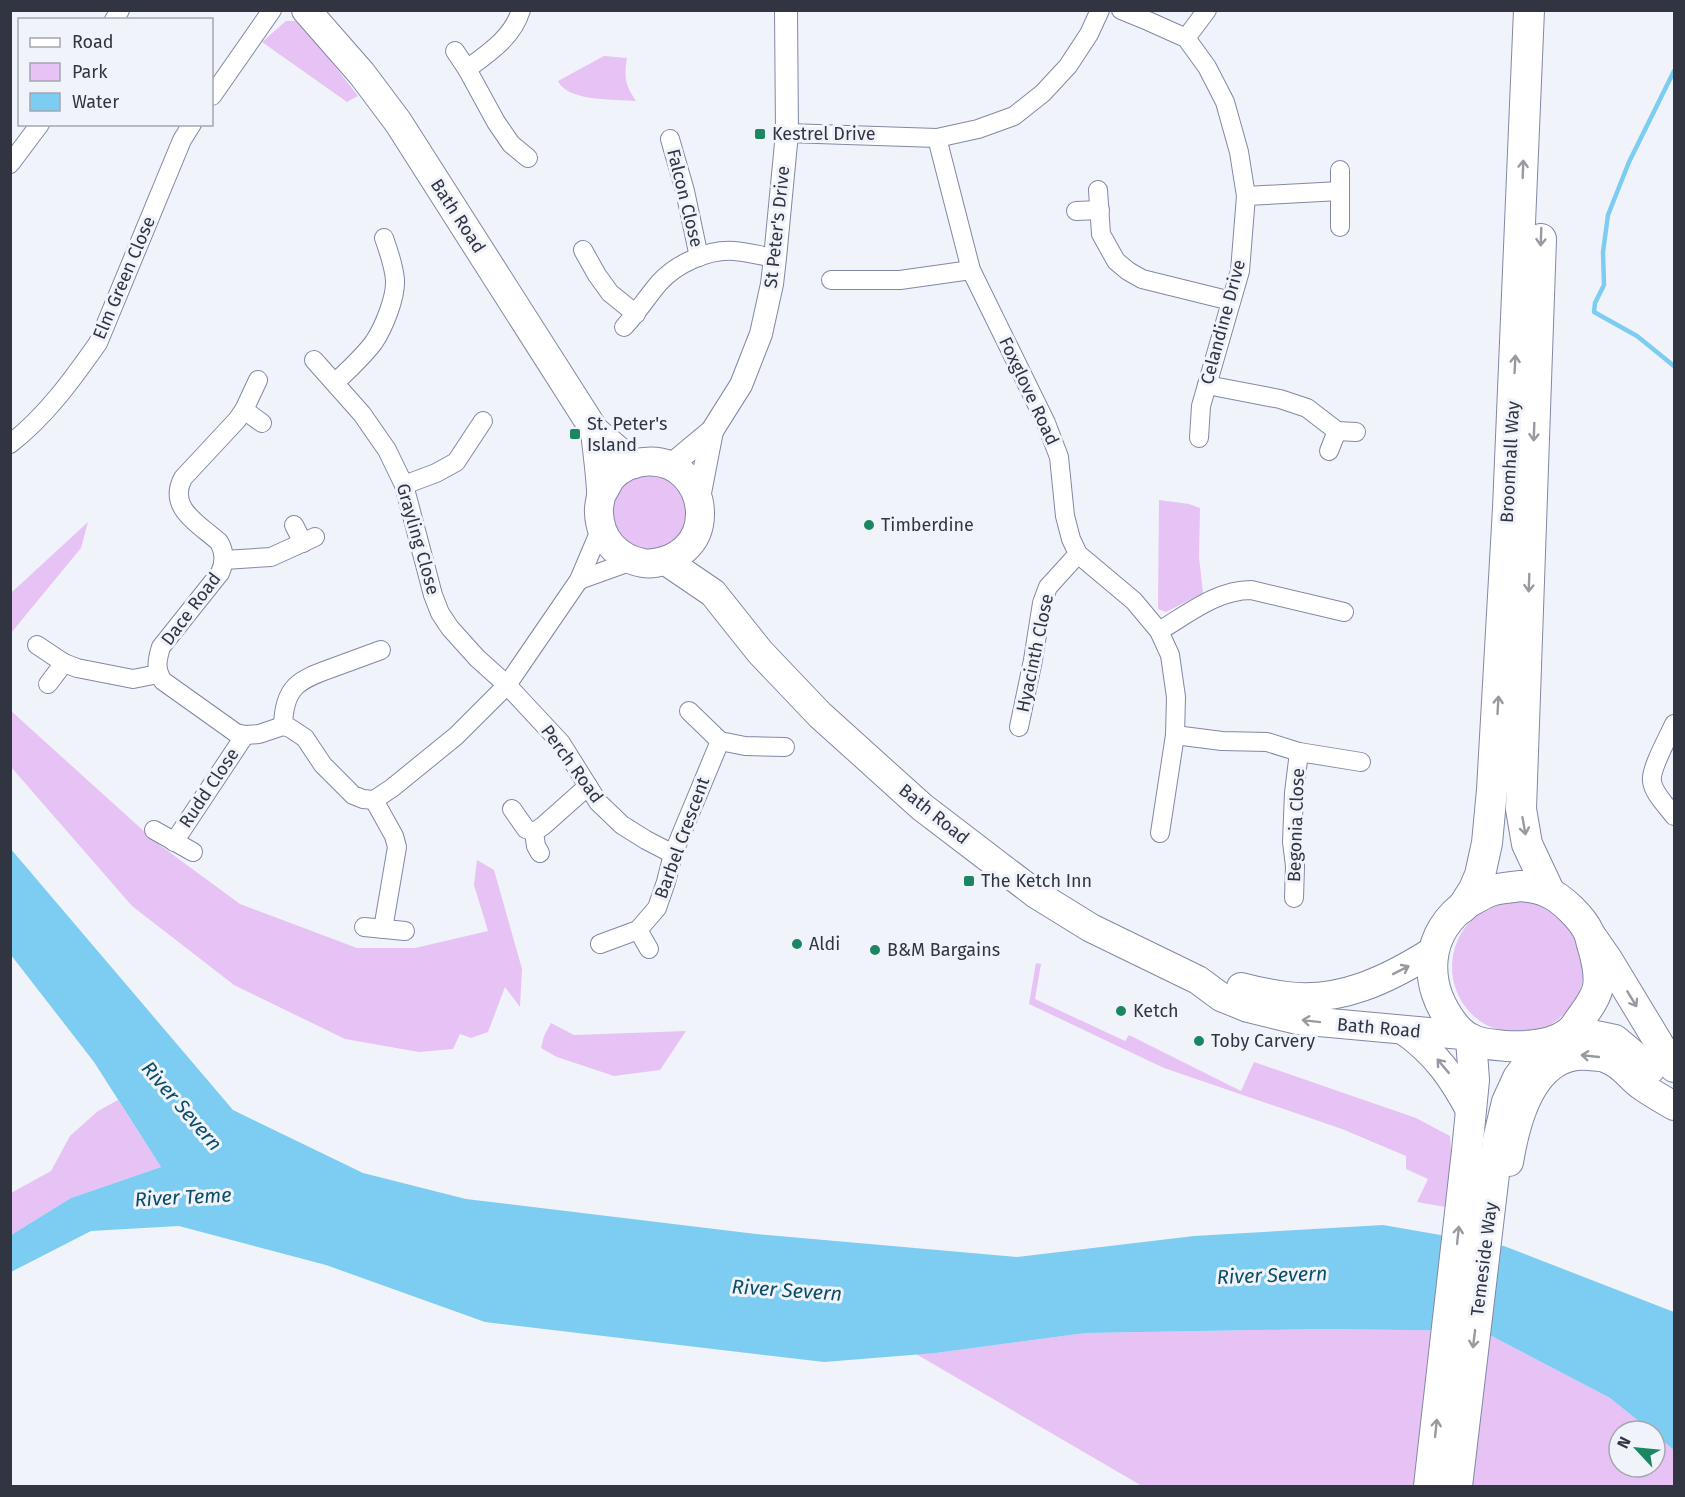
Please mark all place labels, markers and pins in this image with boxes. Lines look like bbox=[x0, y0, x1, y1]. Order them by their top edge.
place label: Kestrel Drive bbox=[772, 123, 876, 145]
marker: Kestrel Drive bbox=[753, 127, 767, 141]
place label: St. Peter's Island bbox=[587, 413, 667, 456]
marker: St. Peter's Island bbox=[568, 427, 582, 441]
place label: Timberdine bbox=[881, 514, 974, 536]
marker: Timberdine bbox=[862, 518, 876, 532]
place label: The Ketch Inn bbox=[981, 870, 1092, 892]
marker: The Ketch Inn bbox=[962, 874, 976, 888]
place label: Aldi bbox=[809, 933, 840, 955]
marker: Aldi bbox=[790, 937, 804, 951]
place label: B&M Bargains bbox=[887, 939, 1000, 961]
marker: B&M Bargains bbox=[868, 943, 882, 957]
place label: Ketch bbox=[1133, 1000, 1179, 1022]
marker: Ketch bbox=[1114, 1004, 1128, 1018]
place label: Toby Carvery bbox=[1211, 1030, 1315, 1052]
marker: Toby Carvery bbox=[1192, 1034, 1206, 1048]

